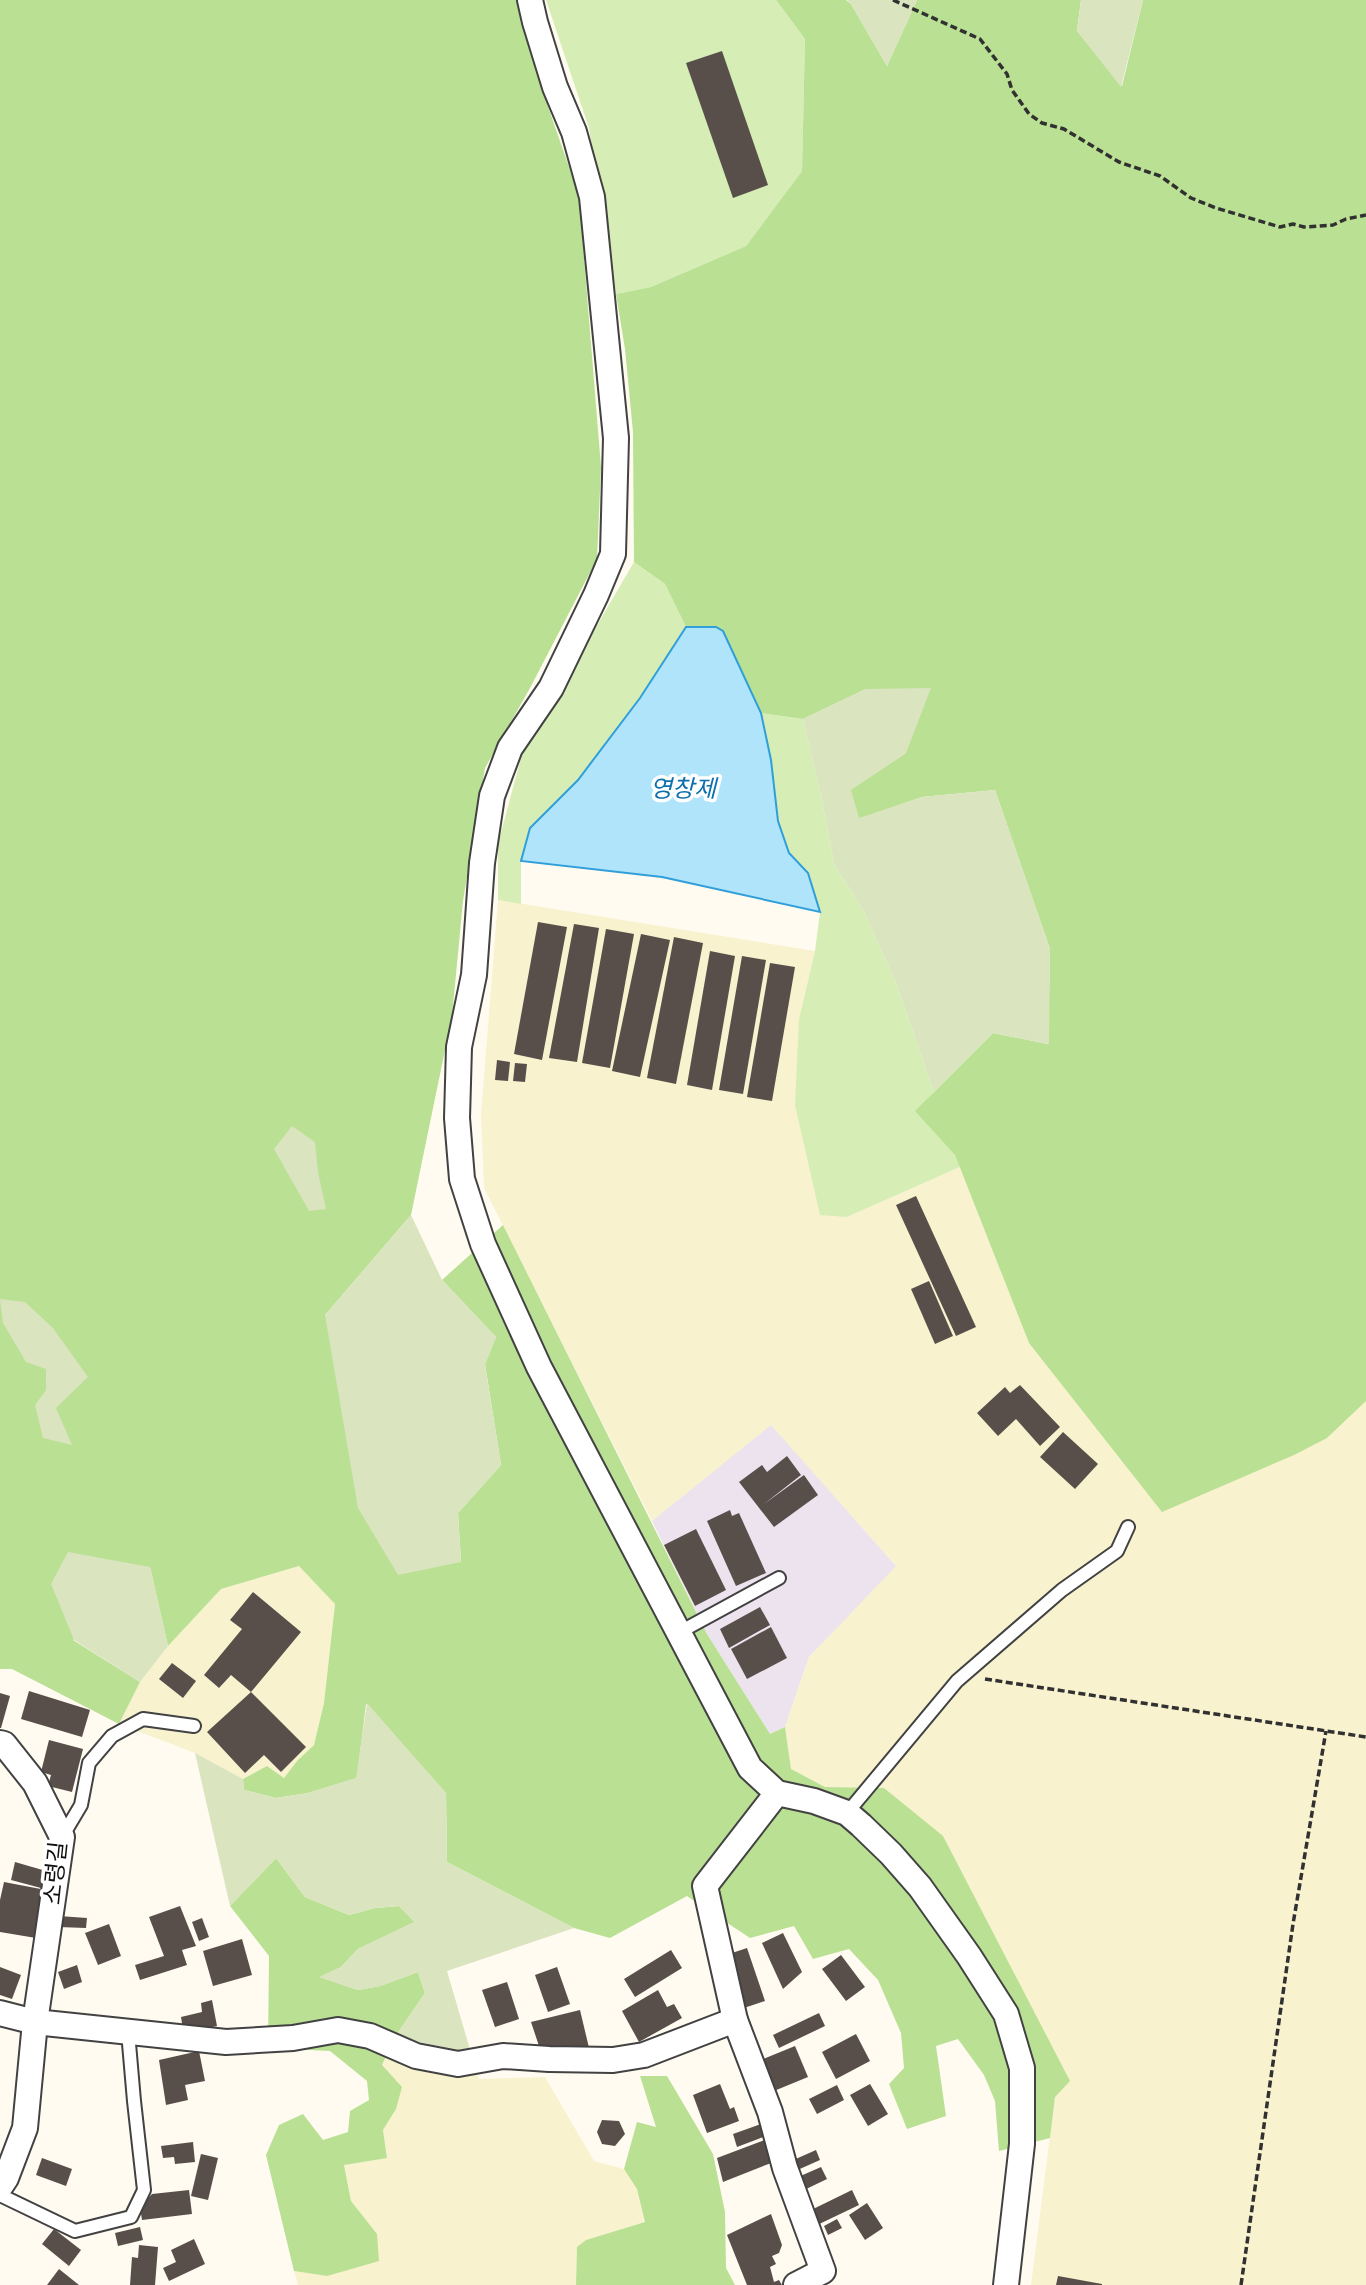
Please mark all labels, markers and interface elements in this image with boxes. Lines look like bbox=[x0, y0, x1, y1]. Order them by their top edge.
water label: 영창제 bbox=[650, 774, 719, 803]
street label: 소령길 bbox=[38, 1840, 72, 1906]

